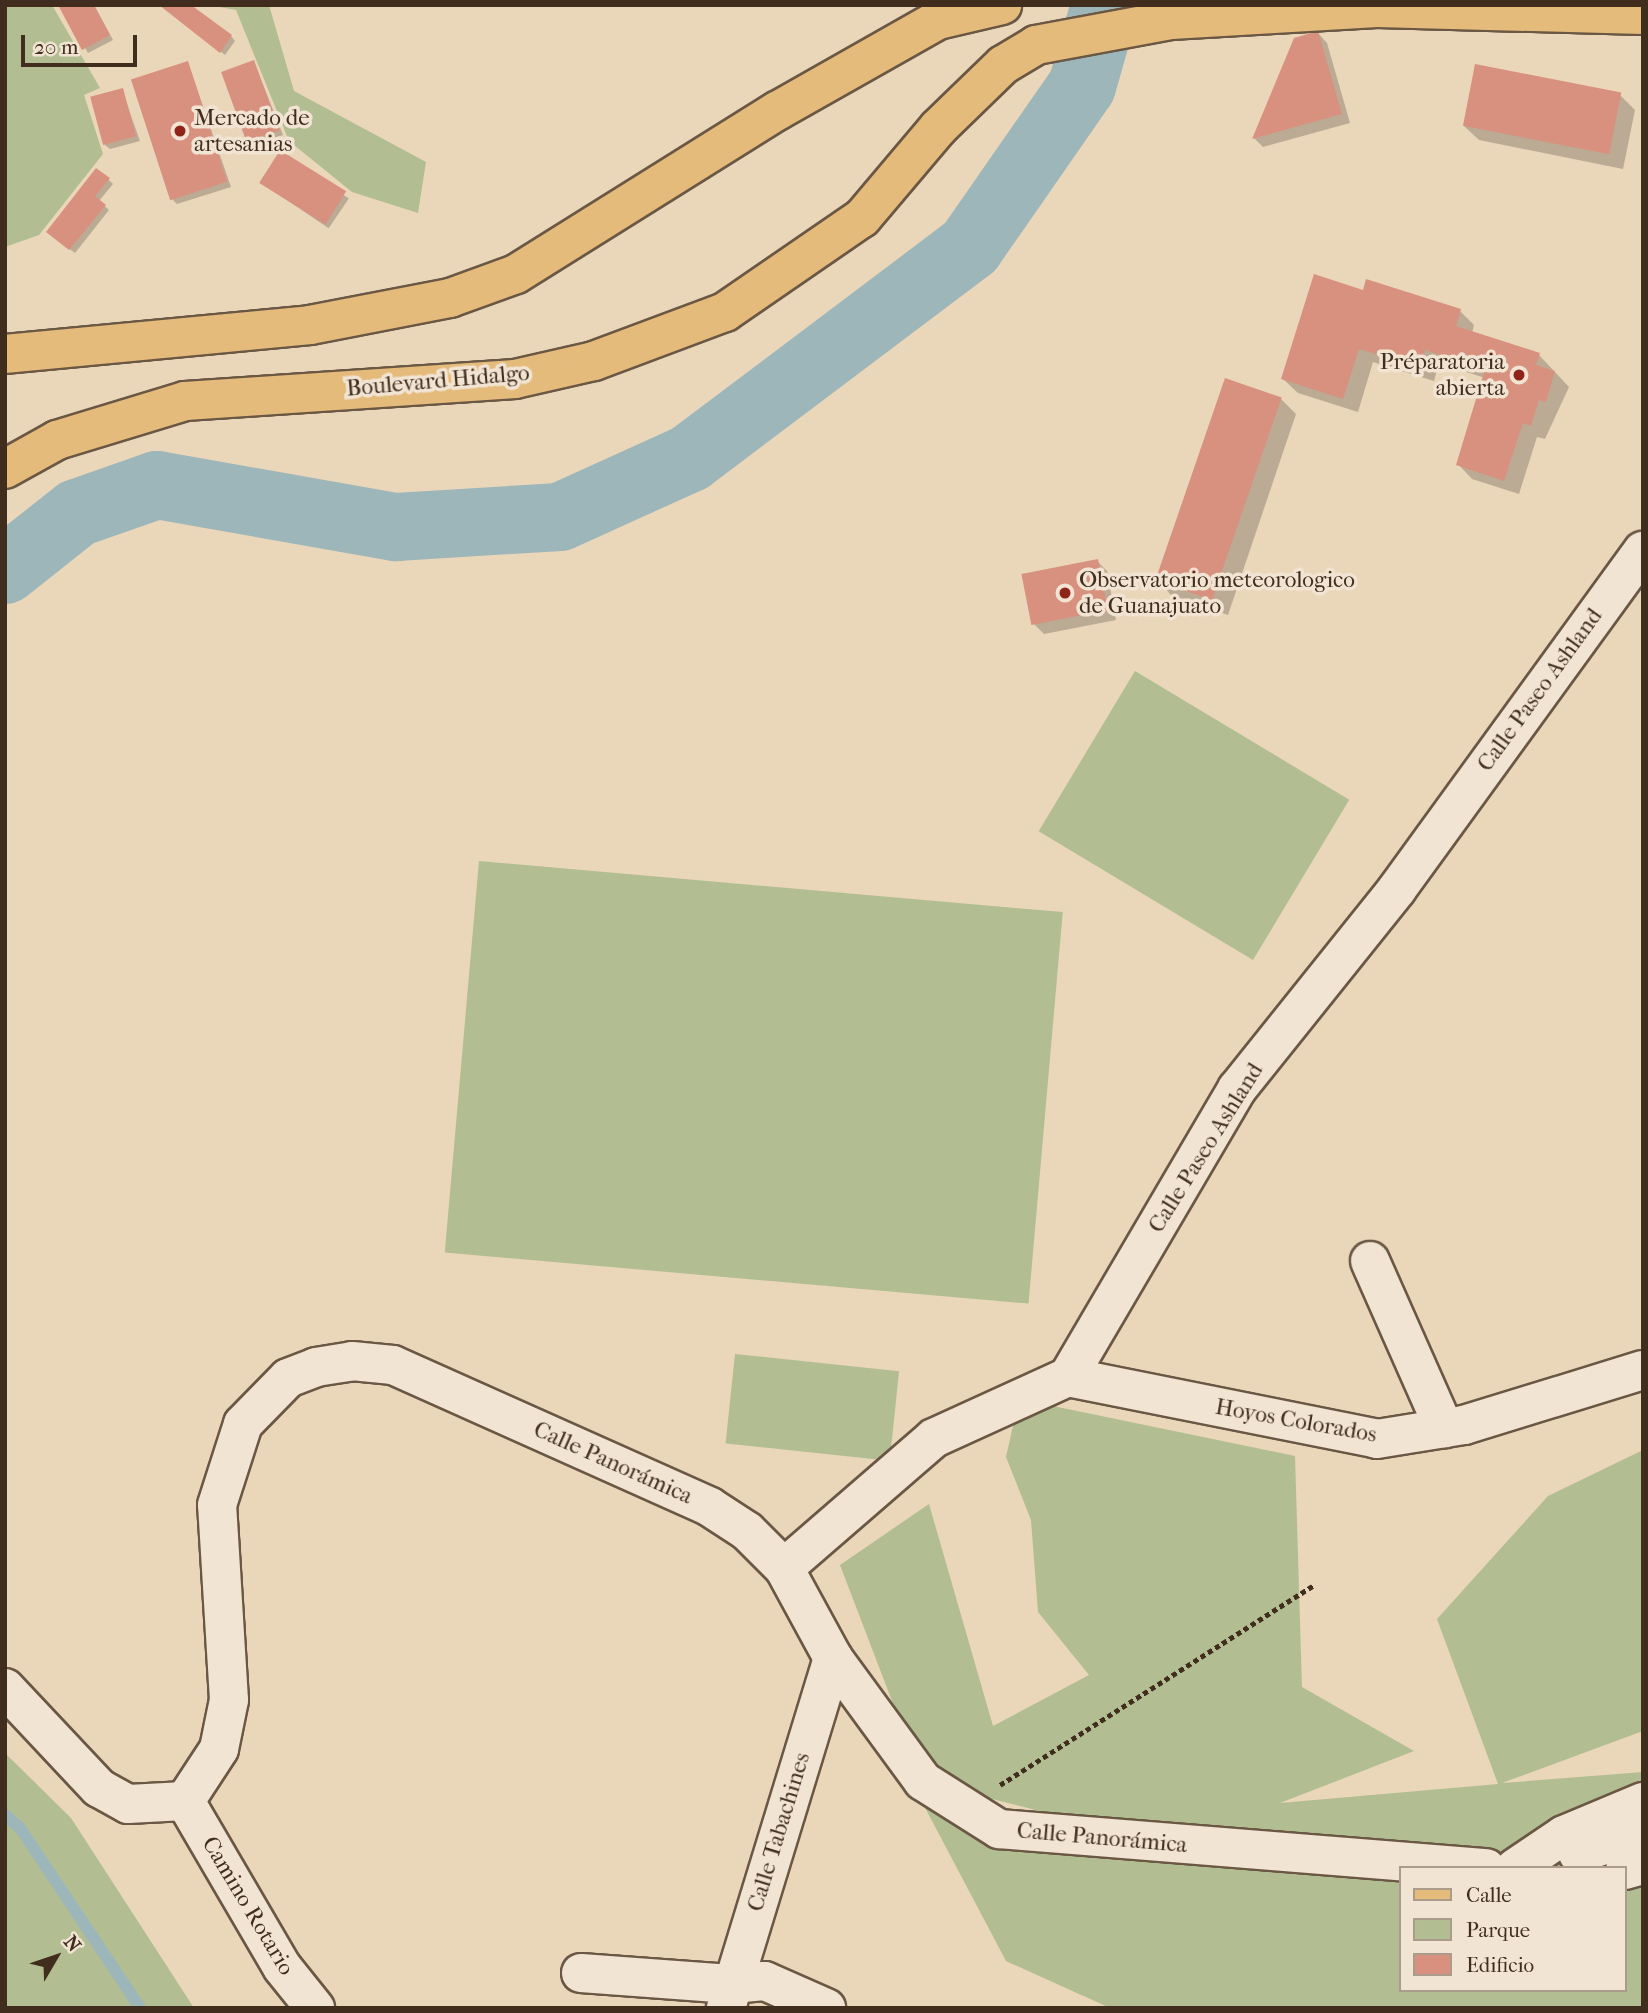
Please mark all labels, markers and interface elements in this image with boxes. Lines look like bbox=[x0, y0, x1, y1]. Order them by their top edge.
scale bar bbox=[24, 21, 140, 65]
text: 20 m bbox=[34, 35, 78, 59]
place label: Mercado de artesanias bbox=[194, 104, 310, 158]
marker: Mercado de artesanias bbox=[172, 123, 188, 139]
place label: Préparatoria abierta bbox=[1380, 348, 1505, 402]
street label: Boulevard Hidalgo bbox=[345, 359, 531, 403]
marker: Préparatoria abierta bbox=[1511, 367, 1527, 383]
place label: Observatorio meteorologico de Guanajuato bbox=[1079, 566, 1355, 620]
marker: Observatorio meteorologico de Guanajuato bbox=[1057, 585, 1073, 601]
street label: Calle Paseo Ashland bbox=[1472, 603, 1608, 777]
street label: Calle Paseo Ashland bbox=[1143, 1058, 1269, 1238]
street label: Hoyos Colorados bbox=[1213, 1393, 1379, 1449]
street label: Calle Panorámica bbox=[529, 1416, 697, 1510]
street label: Calle Tabachines bbox=[742, 1749, 816, 1915]
street label: Calle Panorámica bbox=[1016, 1817, 1188, 1859]
street label: Camino Rotario bbox=[196, 1832, 300, 1980]
legend bbox=[1400, 1866, 1627, 1992]
text: Calle bbox=[1466, 1883, 1512, 1907]
text: Parque bbox=[1466, 1918, 1530, 1942]
north arrow bbox=[21, 1922, 91, 1992]
text: N bbox=[59, 1931, 85, 1956]
text: Edificio bbox=[1466, 1953, 1534, 1977]

